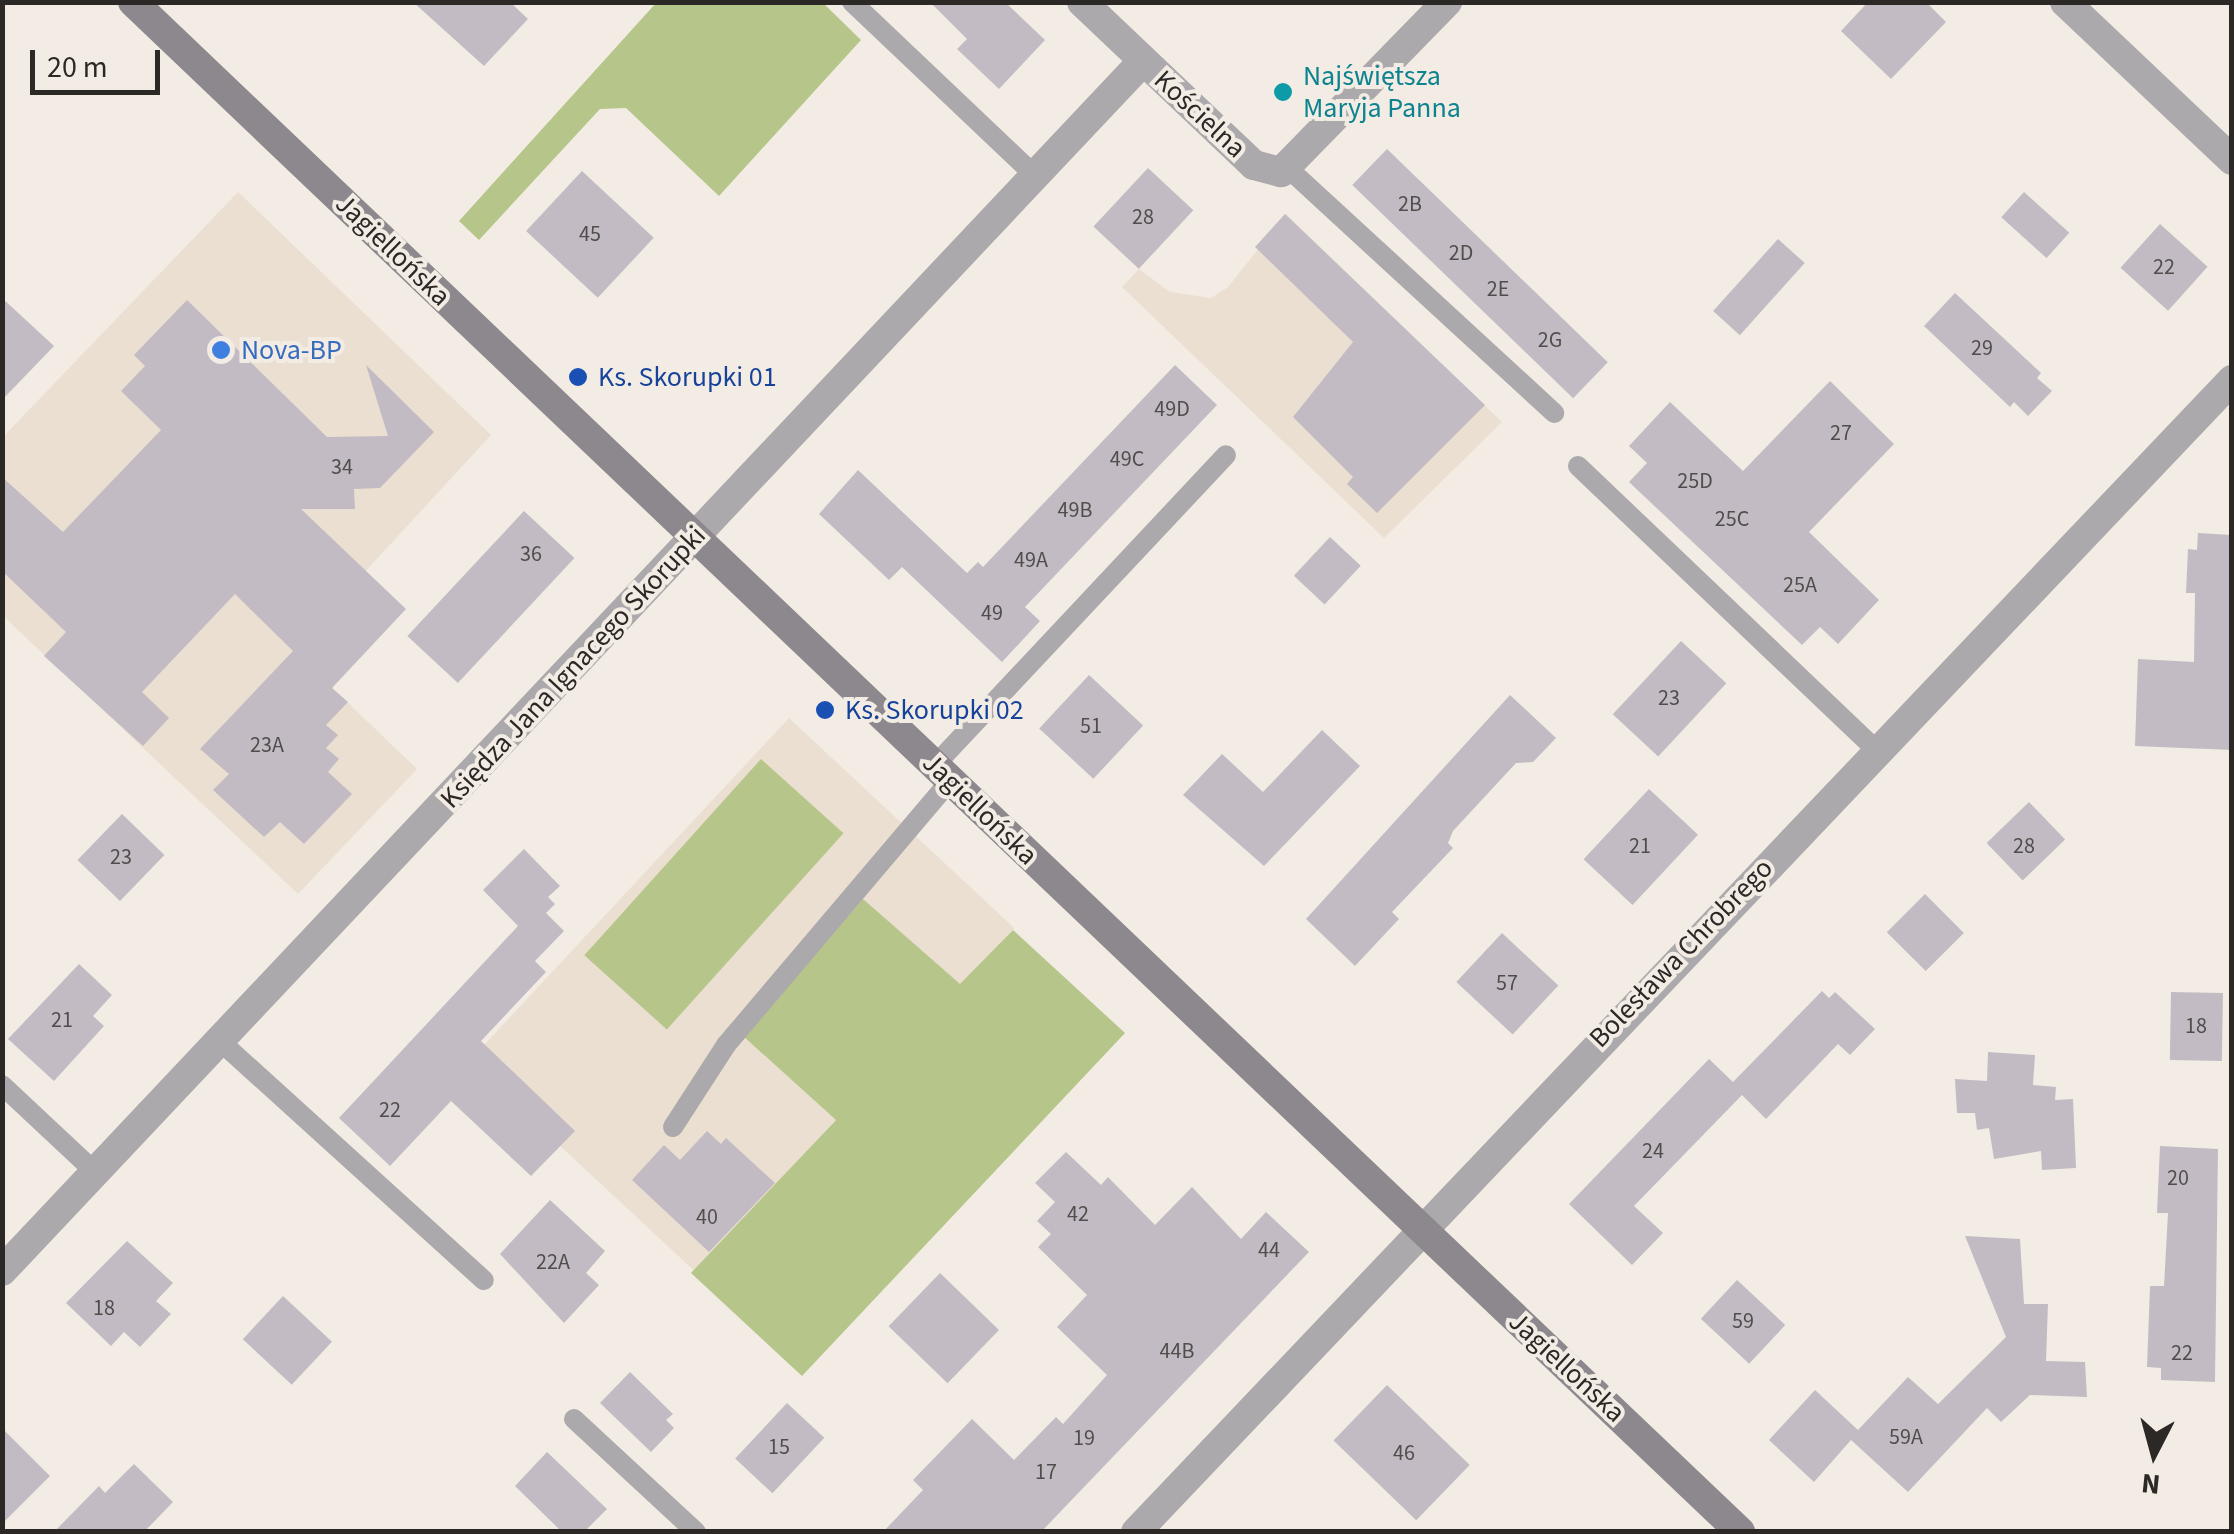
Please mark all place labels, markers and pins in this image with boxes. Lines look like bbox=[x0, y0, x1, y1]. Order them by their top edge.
place label: Najświętsza Maryja Panna bbox=[1303, 59, 1461, 125]
marker: Najświętsza Maryja Panna bbox=[1272, 81, 1294, 103]
place label: Nova-BP bbox=[241, 333, 342, 367]
marker: Nova-BP bbox=[210, 339, 232, 361]
place label: Ks. Skorupki 01 bbox=[598, 360, 777, 394]
marker: Ks. Skorupki 01 bbox=[567, 366, 589, 388]
place label: Ks. Skorupki 02 bbox=[845, 693, 1024, 727]
marker: Ks. Skorupki 02 bbox=[814, 699, 836, 721]

